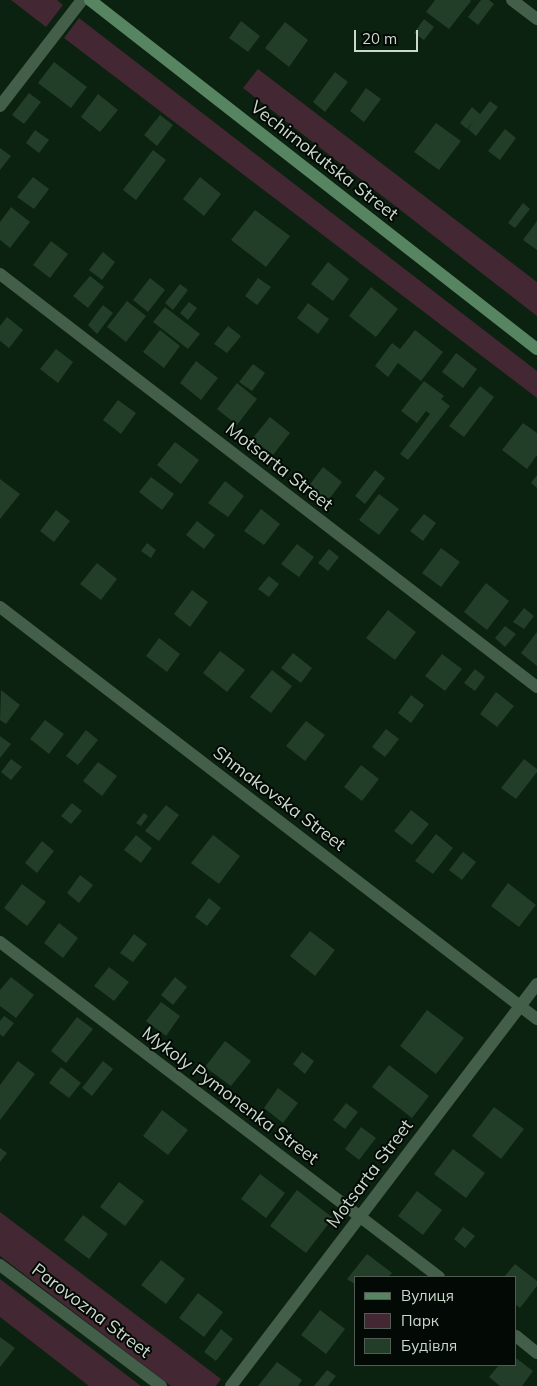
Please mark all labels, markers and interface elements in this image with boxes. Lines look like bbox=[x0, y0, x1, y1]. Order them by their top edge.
scale bar bbox=[357, 20, 421, 52]
text: 20 m bbox=[362, 29, 397, 48]
street label: Vechirnokutska Street bbox=[246, 97, 402, 225]
street label: Motsarta Street bbox=[221, 418, 337, 516]
street label: Shmakovska Street bbox=[208, 742, 350, 856]
street label: Mykoly Pymonenka Street bbox=[137, 1023, 323, 1169]
street label: Motsarta Street bbox=[322, 1115, 418, 1233]
street label: Parovozna Street bbox=[27, 1259, 155, 1363]
legend bbox=[354, 1276, 517, 1366]
text: Вулиця bbox=[401, 1286, 454, 1305]
text: Парк bbox=[401, 1311, 439, 1330]
text: Будівля bbox=[401, 1336, 457, 1355]

